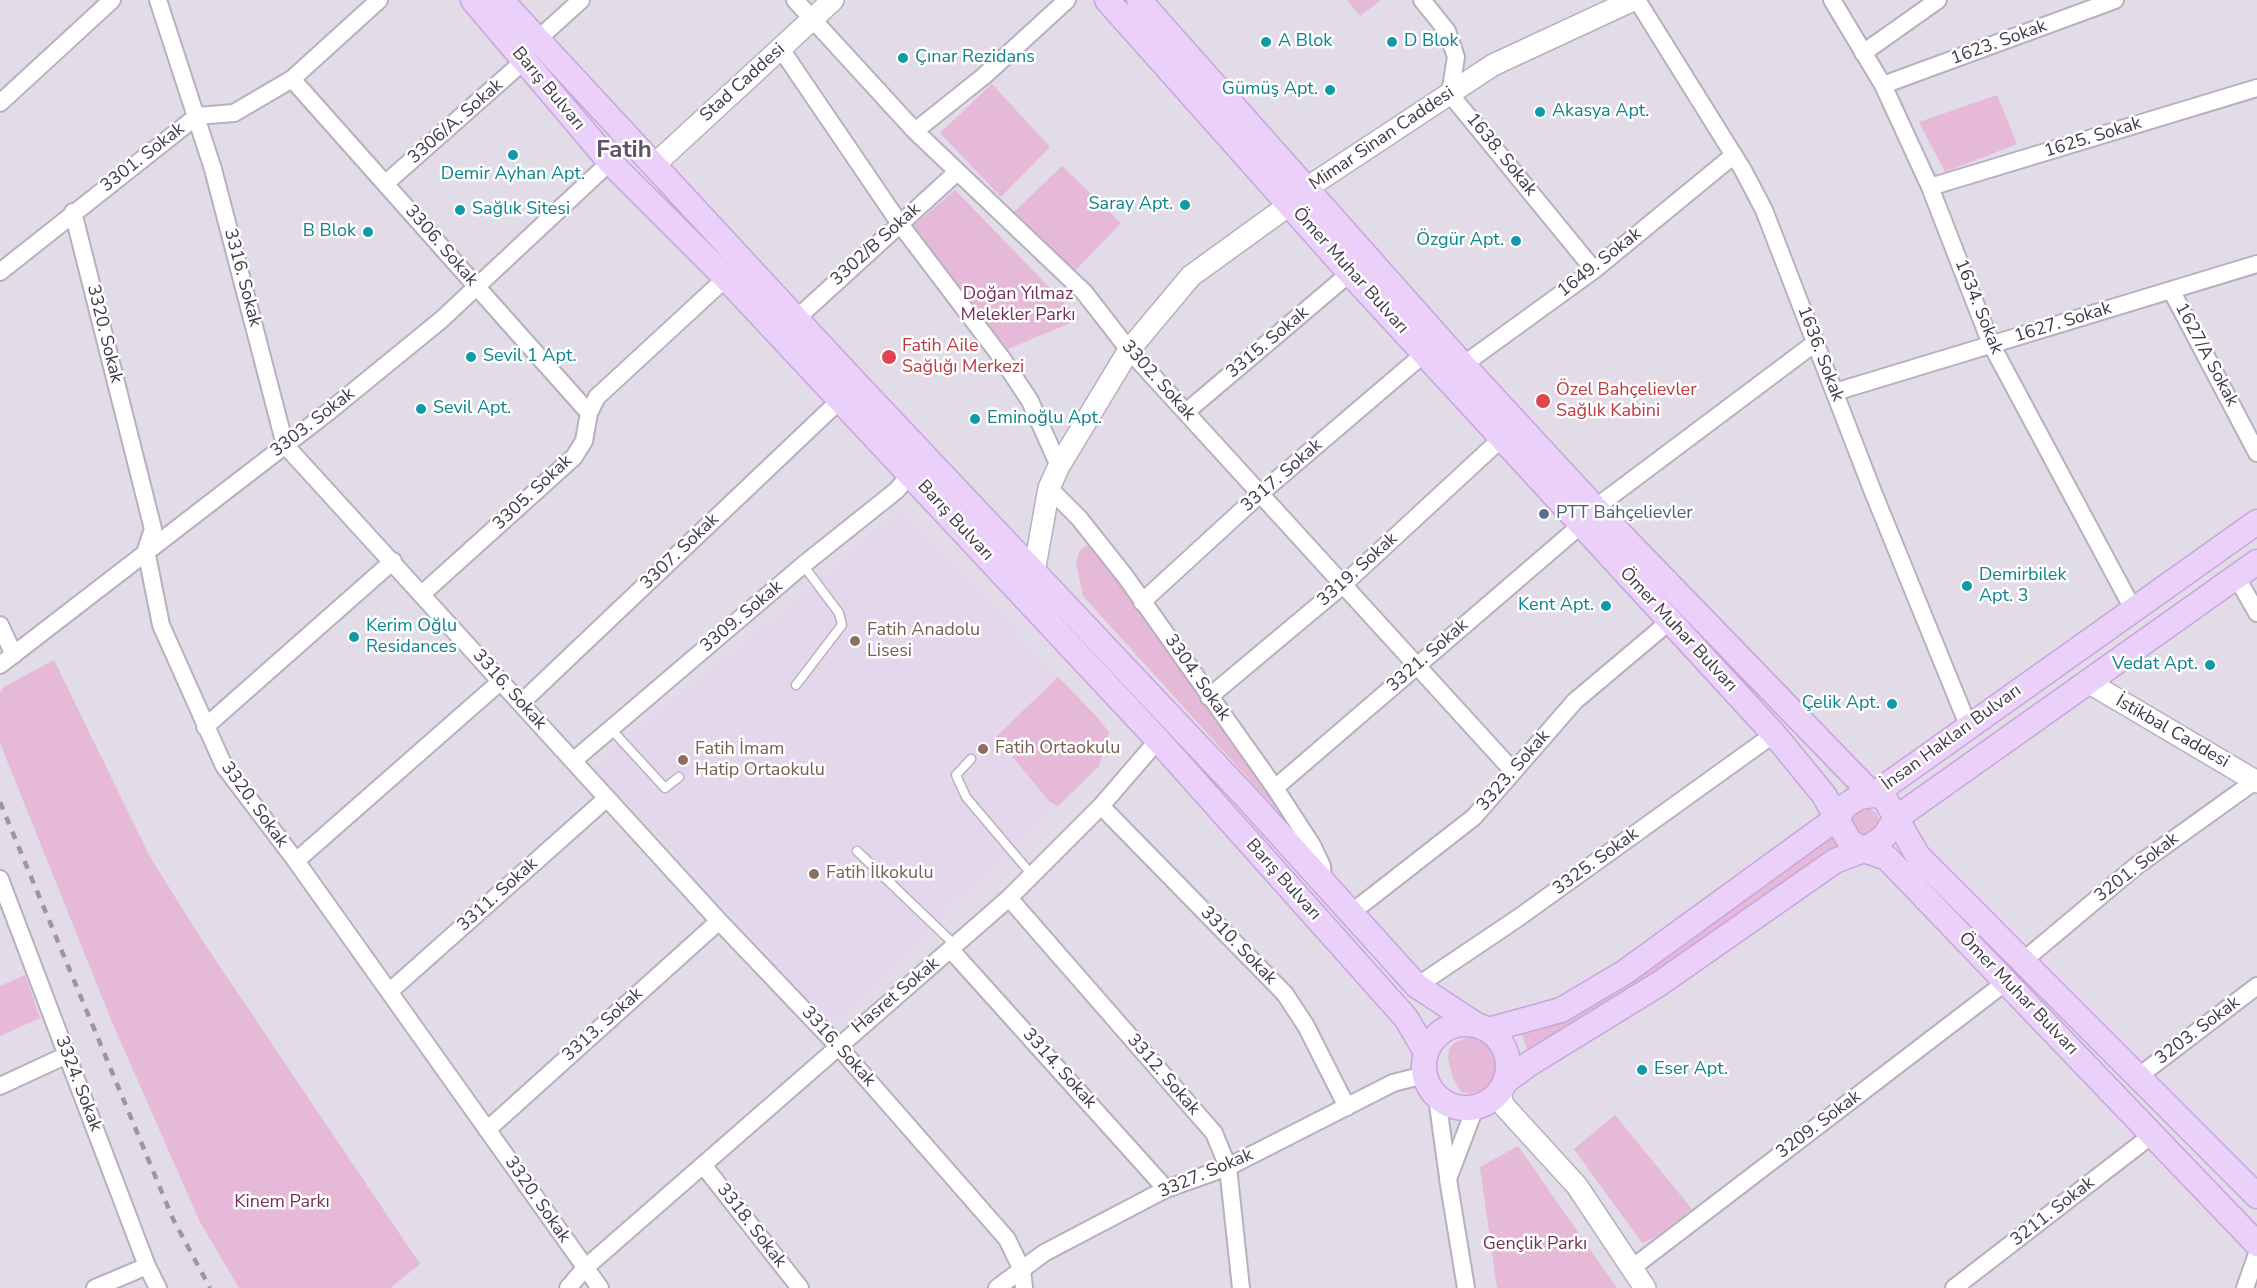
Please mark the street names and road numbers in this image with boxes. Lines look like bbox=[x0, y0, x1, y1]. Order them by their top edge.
street label: 1623. Sokak bbox=[1948, 16, 2050, 70]
street label: Stad Caddesi bbox=[696, 39, 790, 127]
street label: Barış Bulvarı bbox=[507, 43, 589, 135]
street label: 3306/A. Sokak bbox=[404, 75, 508, 169]
street label: Mimar Sinan Caddesi bbox=[1305, 82, 1459, 196]
street label: 1638. Sokak bbox=[1461, 109, 1541, 201]
street label: 1625. Sokak bbox=[2042, 113, 2144, 163]
street label: 3301. Sokak bbox=[97, 119, 189, 197]
street label: 3302/B Sokak bbox=[827, 199, 925, 291]
street label: 3306. Sokak bbox=[400, 201, 482, 291]
street label: Ömer Muhar Bulvarı bbox=[1287, 203, 1413, 339]
street label: 1649. Sokak bbox=[1554, 224, 1646, 302]
street label: 3316. Sokak bbox=[219, 227, 265, 329]
street label: 1634. Sokak bbox=[1949, 256, 2007, 358]
street label: 3320. Sokak bbox=[81, 283, 127, 385]
street label: 1627. Sokak bbox=[2012, 298, 2114, 348]
street label: 1627/A Sokak bbox=[2170, 300, 2242, 410]
street label: 3315. Sokak bbox=[1223, 302, 1313, 384]
street label: 1636. Sokak bbox=[1792, 303, 1848, 405]
street label: 3302. Sokak bbox=[1116, 336, 1200, 426]
street label: 3303. Sokak bbox=[267, 384, 359, 462]
street label: 3317. Sokak bbox=[1237, 435, 1327, 517]
street label: 3305. Sokak bbox=[489, 451, 577, 535]
street label: Barış Bulvarı bbox=[912, 476, 998, 566]
street label: 3307. Sokak bbox=[636, 509, 724, 595]
street label: 3319. Sokak bbox=[1313, 528, 1403, 612]
street label: Ömer Muhar Bulvarı bbox=[1615, 563, 1741, 697]
street label: 3309. Sokak bbox=[697, 576, 787, 658]
street label: 3321. Sokak bbox=[1383, 615, 1473, 697]
street label: 3304. Sokak bbox=[1159, 631, 1235, 725]
street label: 3316. Sokak bbox=[467, 645, 551, 735]
street label: İnsan Hakları Bulvarı bbox=[1878, 680, 2026, 796]
street label: İstikbal Caddesi bbox=[2111, 691, 2233, 773]
street label: 3323. Sokak bbox=[1473, 726, 1555, 816]
street label: 3320. Sokak bbox=[216, 758, 292, 852]
street label: 3325. Sokak bbox=[1549, 824, 1643, 900]
street label: 3201. Sokak bbox=[2091, 829, 2183, 907]
street label: Barış Bulvarı bbox=[1241, 835, 1325, 925]
street label: 3311. Sokak bbox=[453, 853, 543, 937]
street label: 3310. Sokak bbox=[1195, 902, 1281, 990]
street label: Ömer Muhar Bulvarı bbox=[1954, 928, 2082, 1060]
street label: Hasret Sokak bbox=[848, 953, 944, 1039]
street label: 3313. Sokak bbox=[558, 983, 648, 1067]
street label: 3203. Sokak bbox=[2151, 992, 2245, 1070]
street label: 3316. Sokak bbox=[796, 1002, 880, 1092]
street label: 3314. Sokak bbox=[1017, 1024, 1101, 1114]
street label: 3312. Sokak bbox=[1122, 1030, 1204, 1120]
street label: 3324. Sokak bbox=[50, 1033, 106, 1135]
street label: 3209. Sokak bbox=[1772, 1086, 1866, 1164]
street label: 3327. Sokak bbox=[1156, 1144, 1256, 1204]
street label: 3320. Sokak bbox=[499, 1153, 575, 1247]
street label: 3211. Sokak bbox=[2007, 1173, 2099, 1251]
street label: 3318. Sokak bbox=[712, 1180, 790, 1272]

